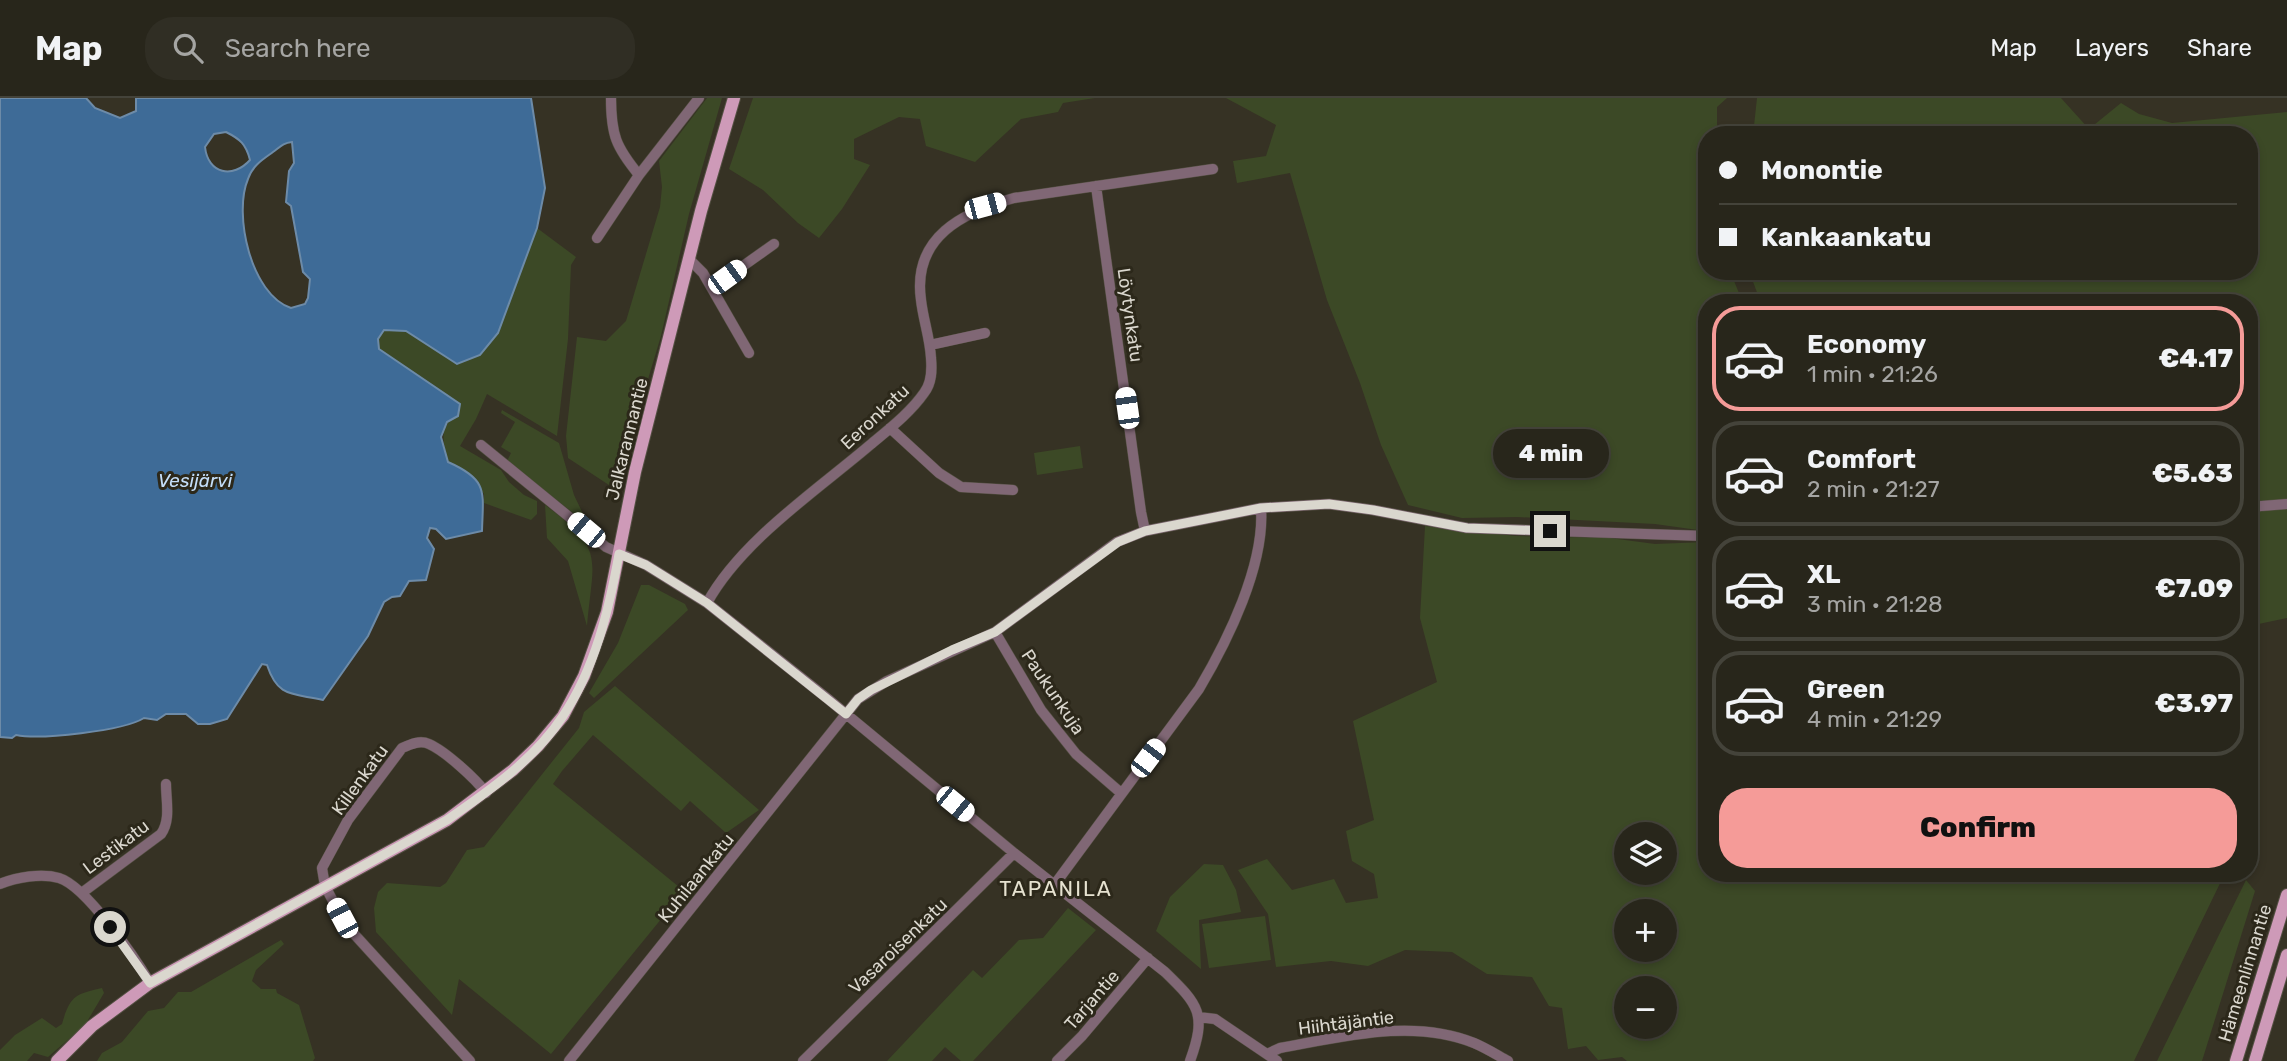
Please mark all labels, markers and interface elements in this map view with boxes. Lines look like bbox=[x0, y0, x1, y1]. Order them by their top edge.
search box bbox=[145, 17, 635, 80]
text: Map bbox=[35, 29, 103, 68]
icon: search bbox=[169, 29, 207, 67]
text: Search here bbox=[225, 33, 370, 64]
text: Map bbox=[1990, 34, 2037, 62]
text: Layers bbox=[2075, 34, 2149, 62]
text: Share bbox=[2187, 34, 2252, 62]
text: Monontie bbox=[1761, 155, 1883, 186]
car bbox=[962, 190, 1009, 222]
text: Kankaankatu bbox=[1761, 222, 1931, 253]
car bbox=[704, 256, 751, 298]
street label: Löytynkatu bbox=[1113, 267, 1147, 363]
icon: car bbox=[1723, 327, 1786, 390]
text: Economy bbox=[1807, 329, 1926, 360]
text: €4.17 bbox=[2158, 343, 2233, 374]
text: 1 min · 21:26 bbox=[1807, 360, 1938, 388]
street label: Jalkarannantie bbox=[601, 376, 653, 502]
street label: Eeronkatu bbox=[836, 380, 914, 454]
car bbox=[1114, 386, 1141, 430]
callout: 4 min bbox=[1492, 430, 1608, 478]
text: 4 min bbox=[1519, 439, 1583, 467]
icon: car bbox=[1723, 442, 1786, 505]
text: Comfort bbox=[1807, 444, 1916, 475]
text: €5.63 bbox=[2152, 458, 2233, 489]
water label: Vesijärvi bbox=[158, 469, 233, 492]
text: 2 min · 21:27 bbox=[1807, 475, 1939, 503]
car bbox=[564, 508, 609, 552]
route end bbox=[1534, 515, 1566, 547]
icon: car bbox=[1723, 557, 1786, 620]
text: XL bbox=[1807, 559, 1840, 590]
text: €7.09 bbox=[2155, 573, 2233, 604]
text: 3 min · 21:28 bbox=[1807, 590, 1943, 618]
street label: Paukunkuja bbox=[1017, 645, 1089, 739]
icon: car bbox=[1723, 672, 1786, 735]
text: Green bbox=[1807, 674, 1885, 705]
text: €3.97 bbox=[2155, 688, 2233, 719]
text: 4 min · 21:29 bbox=[1807, 705, 1942, 733]
car bbox=[1127, 735, 1170, 781]
street label: Killenkatu bbox=[327, 740, 393, 820]
car bbox=[933, 783, 978, 825]
button: Confirm bbox=[1719, 788, 2237, 868]
street label: Lestikatu bbox=[78, 815, 154, 879]
map controls bbox=[1614, 822, 1677, 1039]
button: layers bbox=[1614, 822, 1677, 885]
street label: Kuhilaankatu bbox=[653, 829, 739, 927]
district label: TAPANILA bbox=[999, 876, 1113, 901]
street label: Vasaroisenkatu bbox=[844, 894, 952, 998]
car bbox=[323, 895, 362, 941]
button: + bbox=[1614, 899, 1677, 962]
street label: Hämeenlinnantie bbox=[2214, 902, 2276, 1044]
route start bbox=[94, 911, 126, 943]
street label: Tarjantie bbox=[1060, 966, 1124, 1034]
button: − bbox=[1614, 976, 1677, 1039]
street label: Hiihtäjäntie bbox=[1297, 1006, 1395, 1040]

